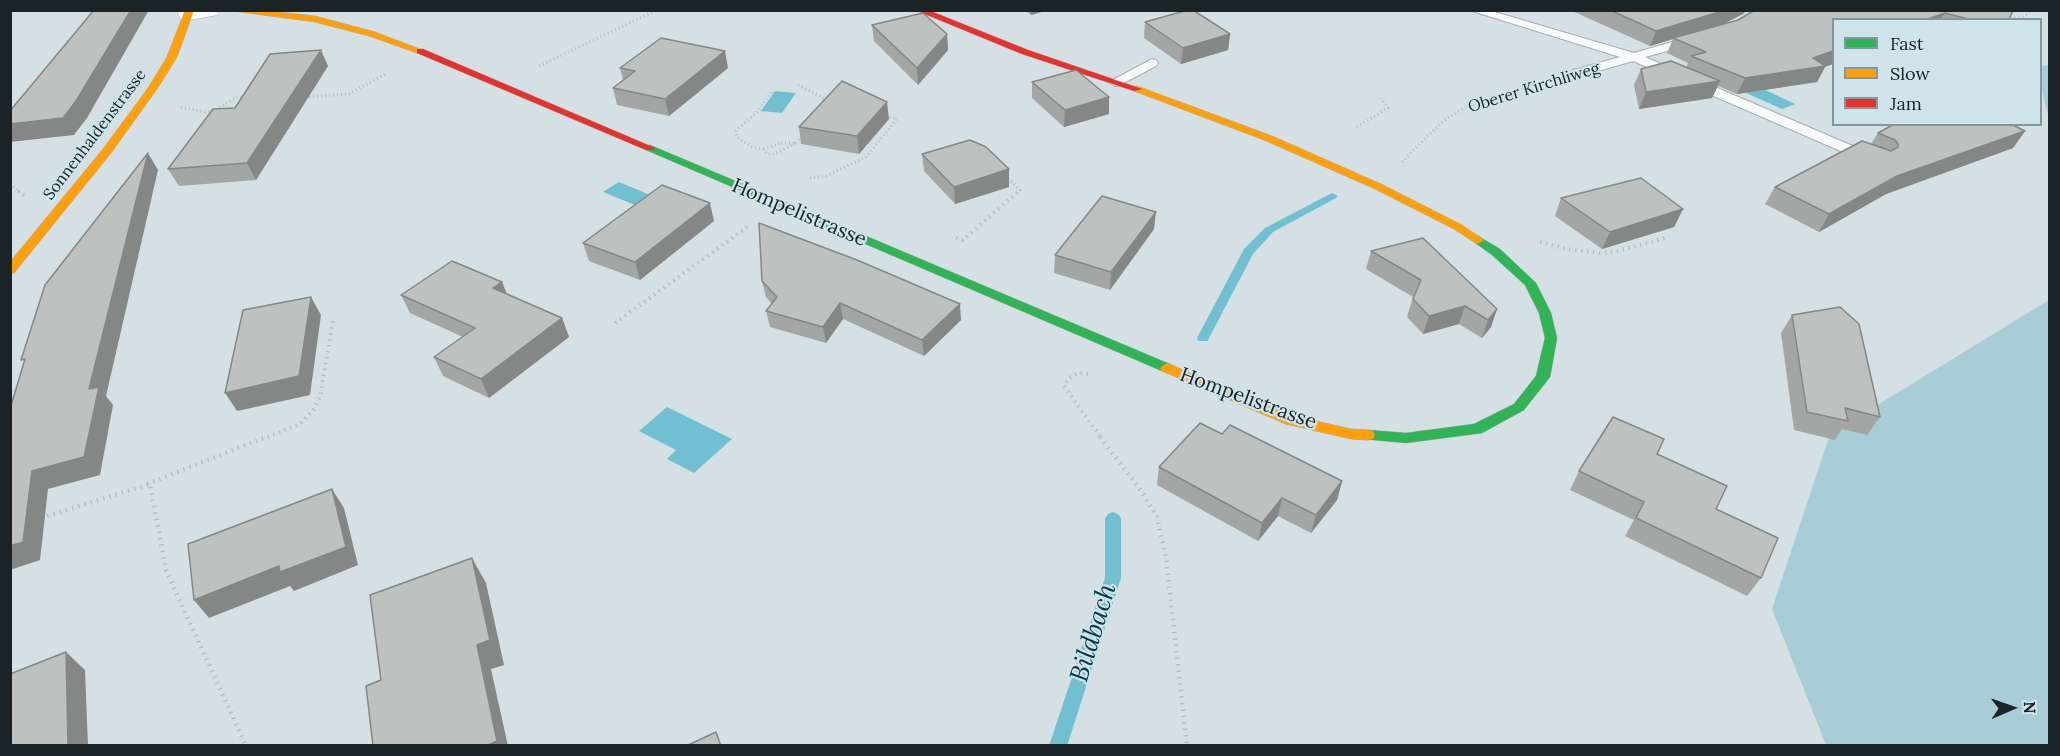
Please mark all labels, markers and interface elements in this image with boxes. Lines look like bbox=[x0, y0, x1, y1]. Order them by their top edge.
legend bbox=[1832, 18, 2042, 126]
text: Fast bbox=[1890, 32, 1924, 55]
street label: Oberer Kirchliweg bbox=[1466, 59, 1602, 117]
text: Slow bbox=[1890, 62, 1930, 85]
street label: Sonnenhaldenstrasse bbox=[40, 66, 150, 204]
text: Jam bbox=[1890, 92, 1922, 115]
street label: Hompelistrasse bbox=[728, 174, 870, 252]
street label: Hompelistrasse bbox=[1176, 363, 1320, 435]
water label: Bildbach bbox=[1064, 580, 1124, 686]
north arrow bbox=[1982, 678, 2042, 738]
text: N bbox=[2020, 701, 2040, 714]

